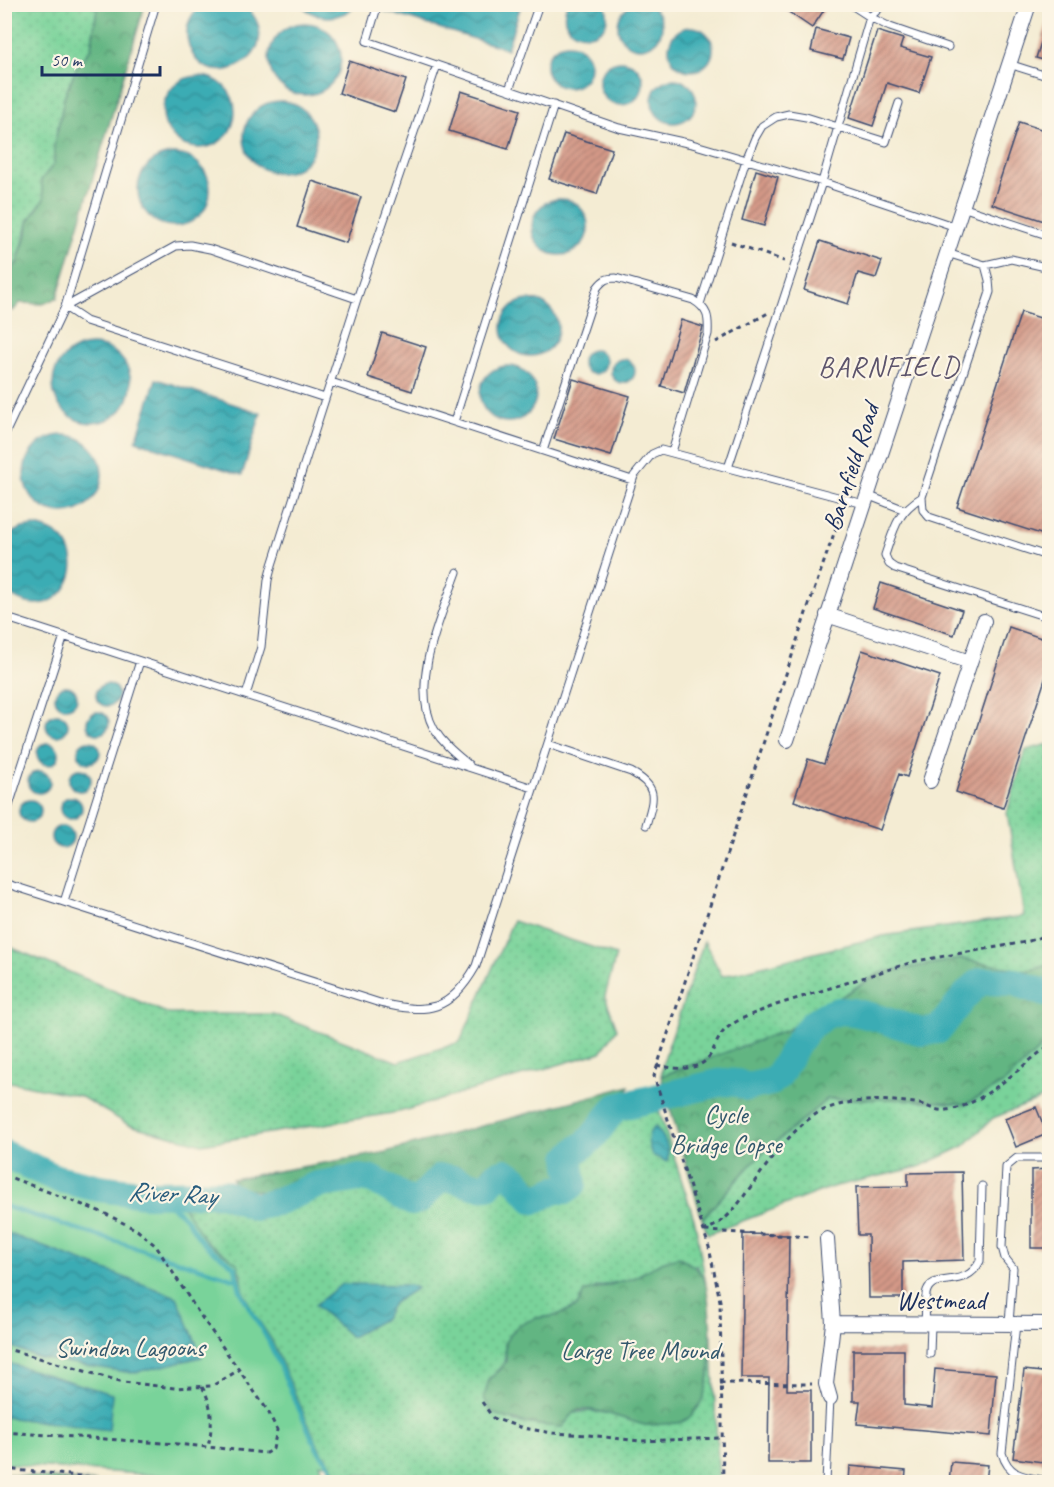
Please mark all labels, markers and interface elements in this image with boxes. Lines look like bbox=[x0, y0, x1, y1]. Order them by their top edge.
scale bar bbox=[42, 39, 160, 77]
text: 50 m bbox=[51, 49, 84, 71]
district label: BARNFIELD bbox=[818, 349, 961, 384]
street label: Barnfield Road bbox=[815, 396, 888, 535]
park label: Cycle Bridge Copse bbox=[671, 1098, 784, 1161]
water label: River Ray bbox=[127, 1174, 221, 1213]
street label: Westmead bbox=[897, 1284, 989, 1317]
park label: Swindon Lagoons bbox=[55, 1331, 207, 1364]
park label: Large Tree Mound bbox=[561, 1334, 723, 1367]

